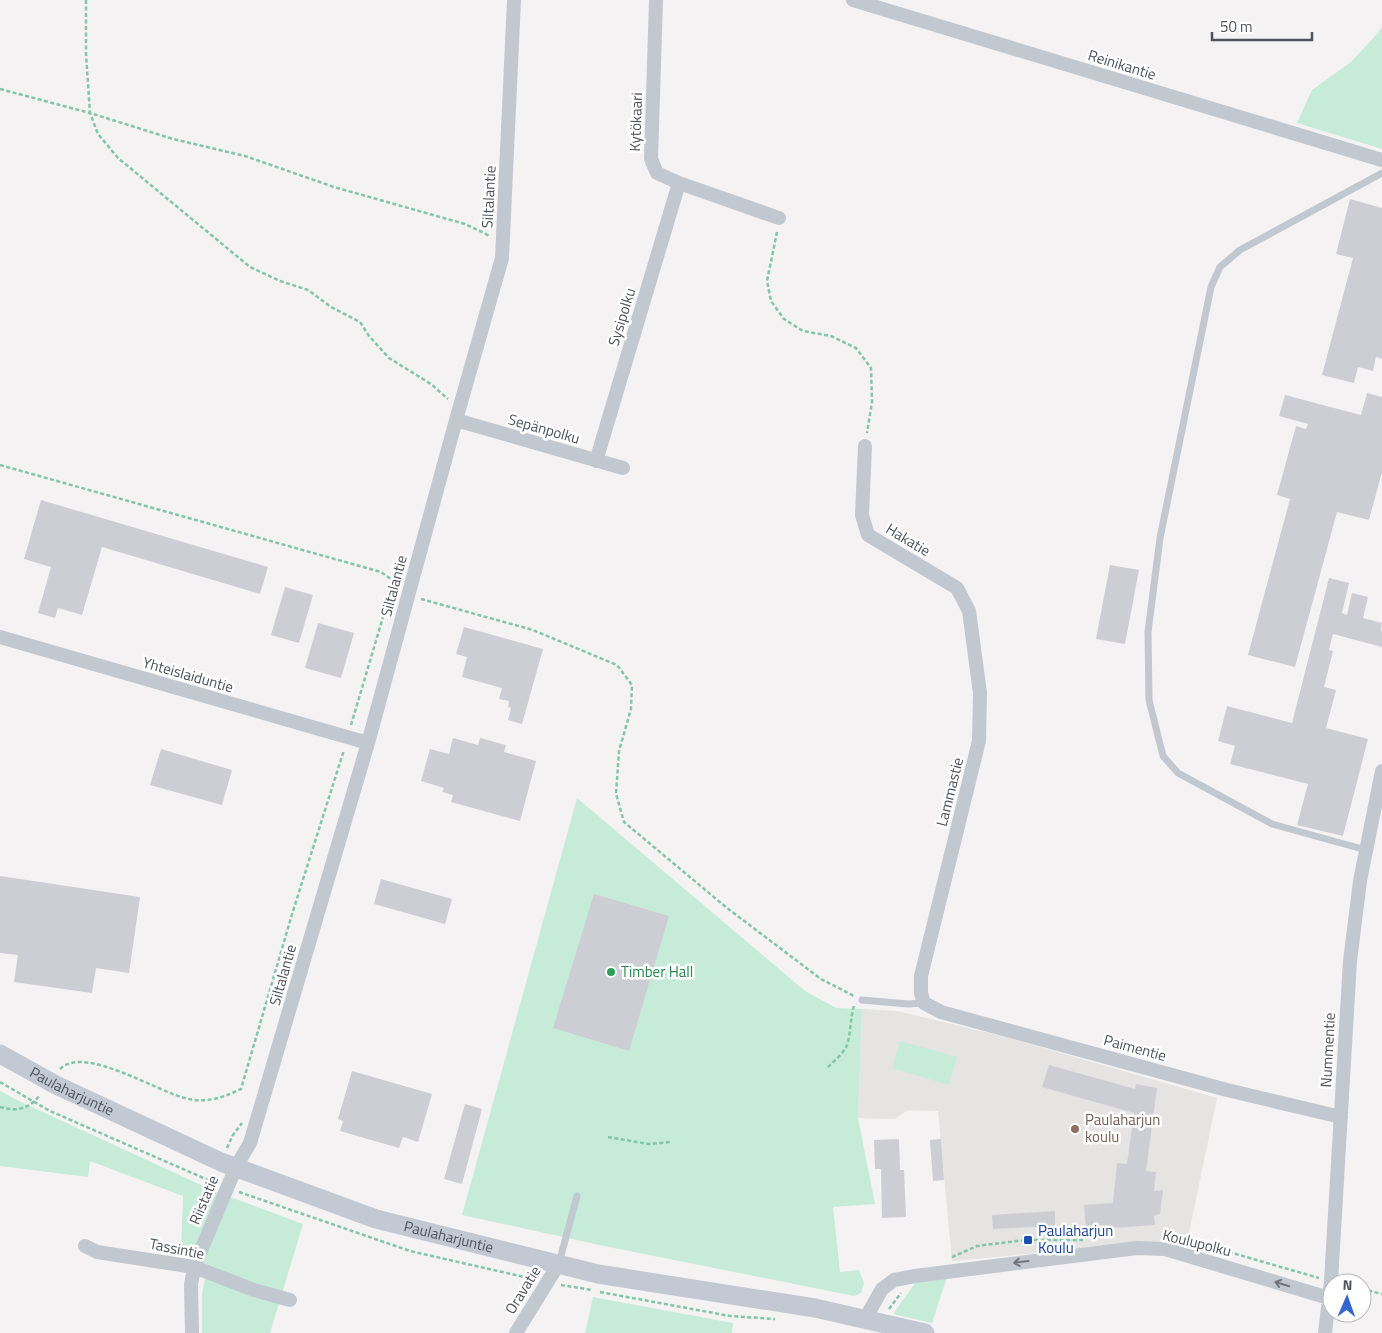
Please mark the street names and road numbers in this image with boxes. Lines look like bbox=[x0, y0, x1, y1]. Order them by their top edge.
street label: Reinikantie bbox=[1085, 43, 1159, 86]
street label: Kytökaari bbox=[623, 92, 648, 152]
street label: Siltalantie bbox=[475, 165, 502, 229]
street label: Sysipolku bbox=[602, 285, 641, 349]
street label: Sepänpolku bbox=[506, 407, 583, 450]
street label: Hakatie bbox=[882, 517, 935, 562]
street label: Siltalantie bbox=[374, 553, 413, 619]
street label: Yhteislaiduntie bbox=[140, 651, 236, 698]
street label: Lammastie bbox=[930, 755, 969, 829]
street label: Siltalantie bbox=[263, 942, 302, 1008]
street label: Nummentie bbox=[1314, 1012, 1341, 1088]
street label: Paimentie bbox=[1101, 1028, 1169, 1067]
street label: Paulaharjuntie bbox=[26, 1061, 118, 1122]
street label: Riistatie bbox=[183, 1172, 224, 1228]
street label: Paulaharjuntie bbox=[402, 1214, 496, 1259]
street label: Koulupolku bbox=[1160, 1223, 1234, 1262]
street label: Tassintie bbox=[148, 1232, 207, 1265]
street label: Oravatie bbox=[499, 1261, 546, 1318]

